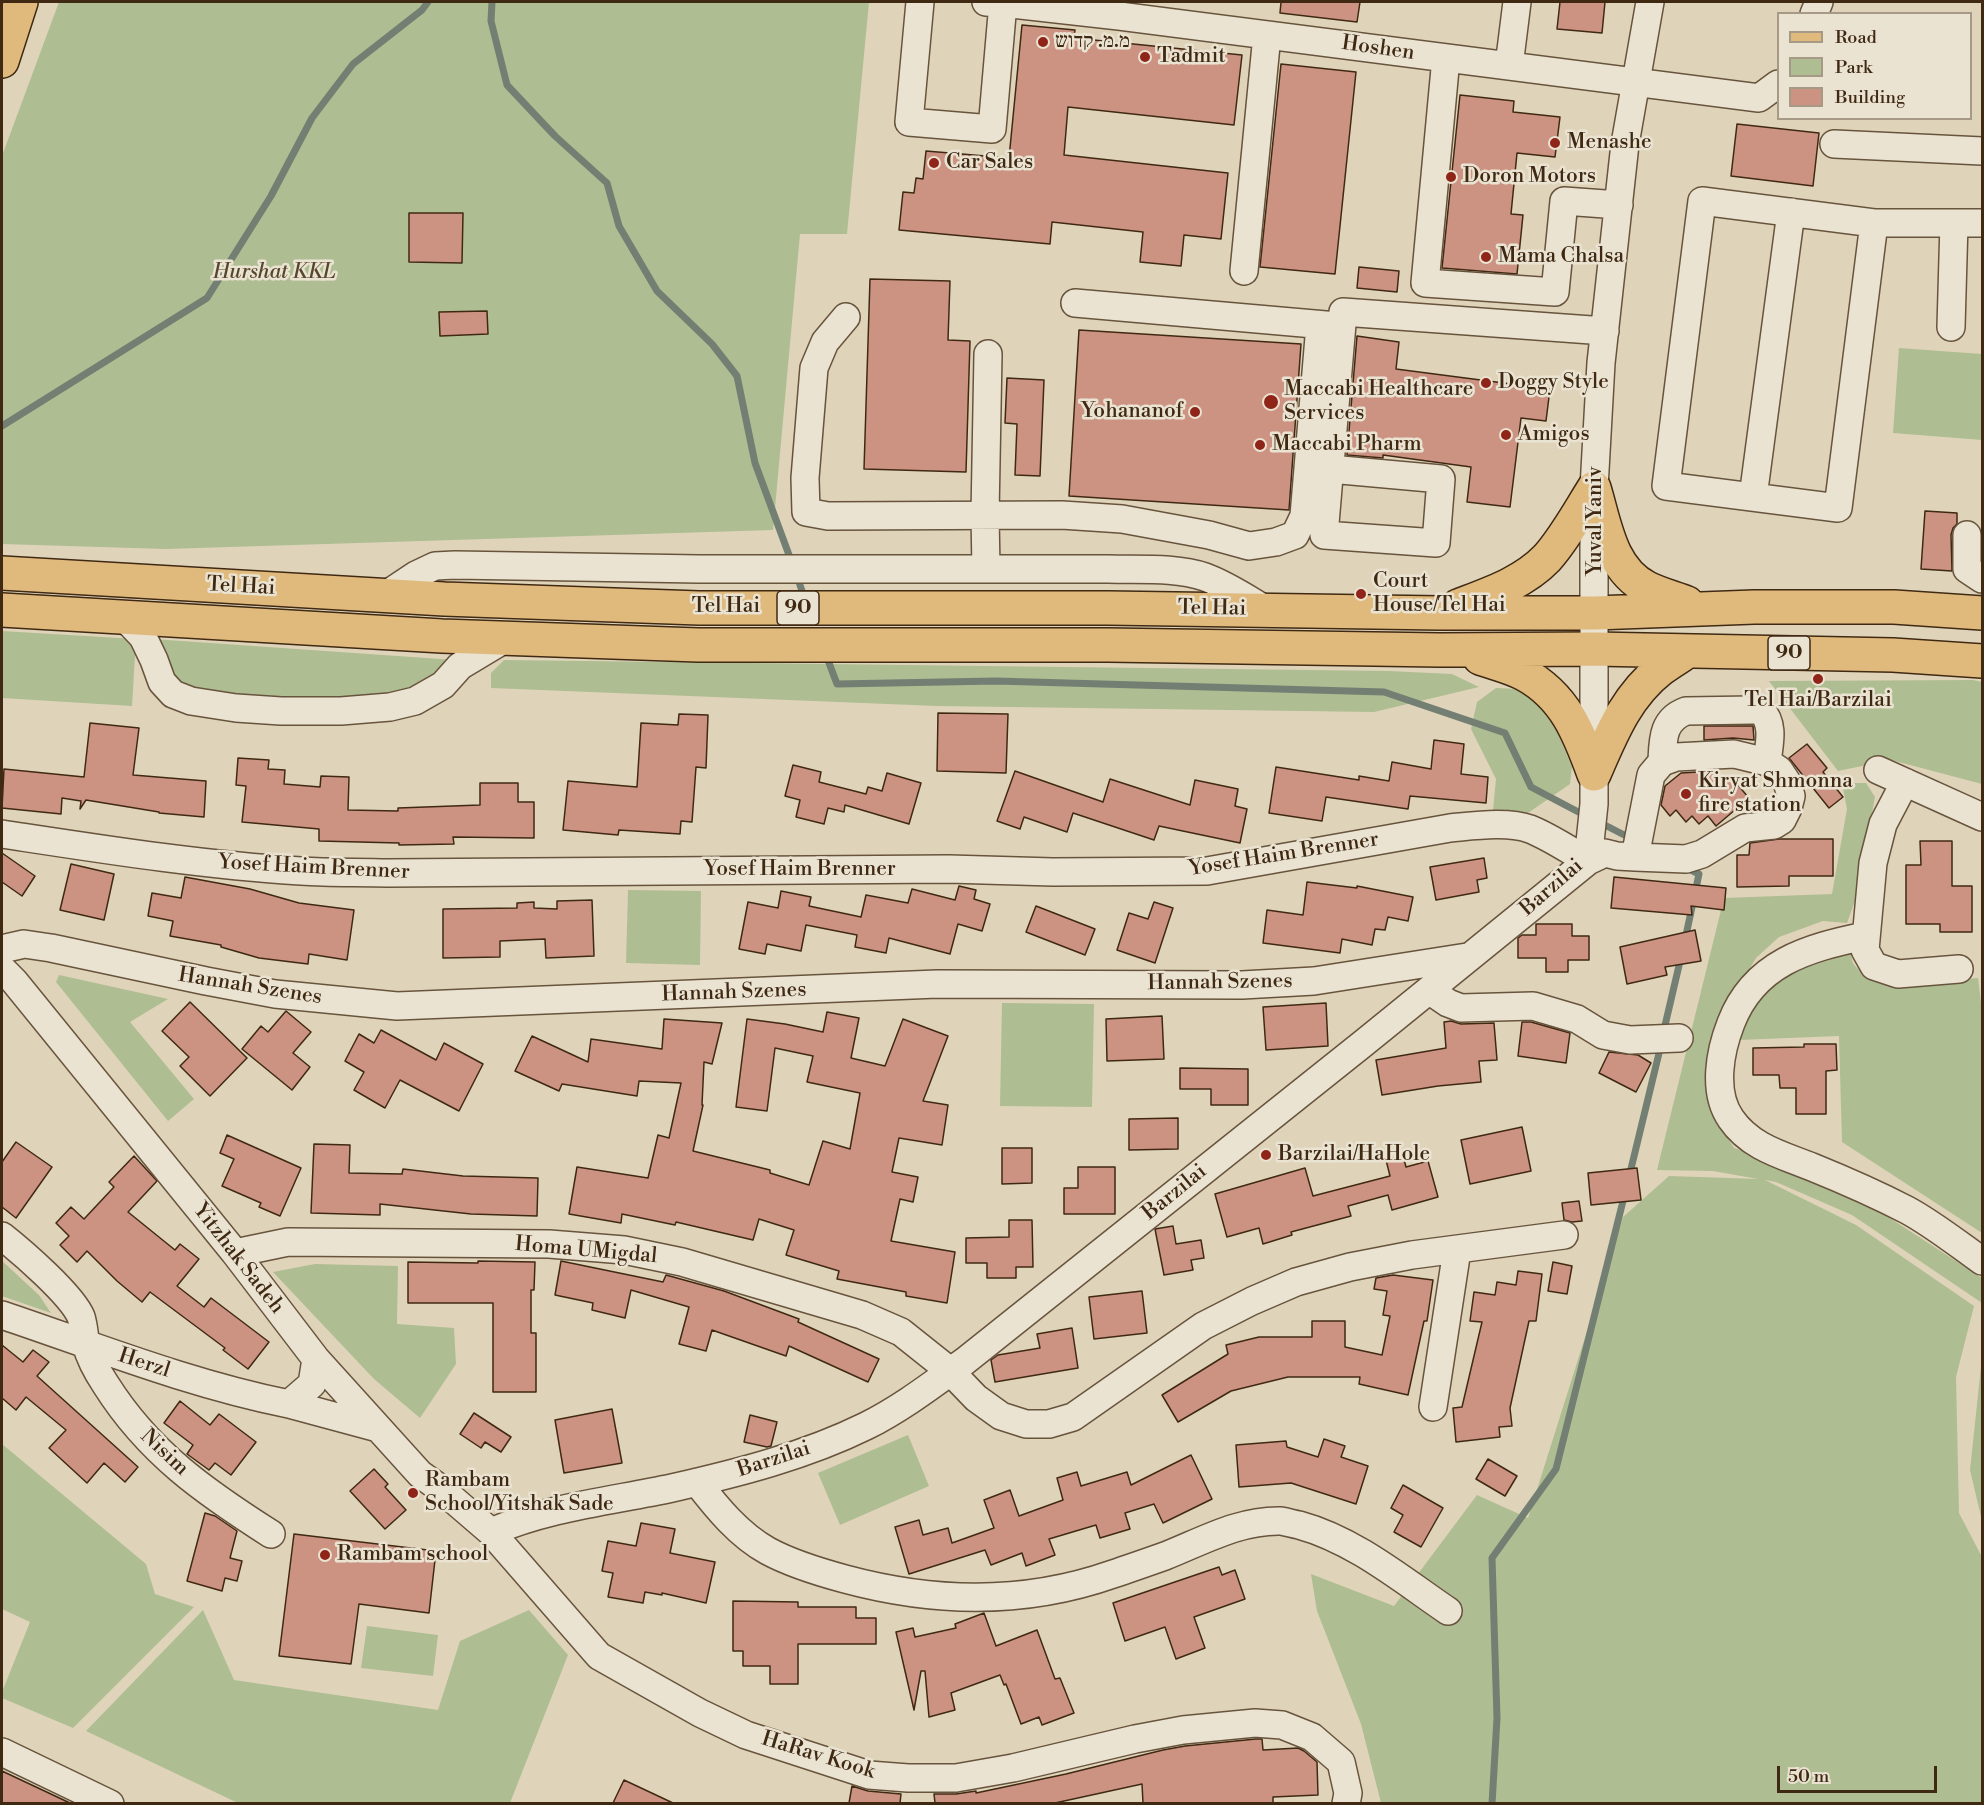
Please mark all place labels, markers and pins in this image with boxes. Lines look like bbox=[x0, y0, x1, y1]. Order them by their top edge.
place label: מ.מ. קדוש bbox=[1055, 29, 1130, 55]
marker: מ.מ. קדוש bbox=[1036, 35, 1050, 49]
place label: Tadmit bbox=[1157, 44, 1226, 70]
marker: Tadmit bbox=[1138, 50, 1152, 64]
place label: Menashe bbox=[1567, 130, 1652, 156]
marker: Menashe bbox=[1548, 136, 1562, 150]
place label: Car Sales bbox=[946, 150, 1033, 176]
marker: Car Sales bbox=[927, 156, 941, 170]
place label: Doron Motors bbox=[1463, 164, 1596, 190]
marker: Doron Motors bbox=[1444, 170, 1458, 184]
place label: Mama Chalsa bbox=[1498, 244, 1624, 270]
marker: Mama Chalsa bbox=[1479, 250, 1493, 264]
place label: Doggy Style bbox=[1498, 370, 1609, 396]
marker: Doggy Style bbox=[1479, 376, 1493, 390]
place label: Maccabi Healthcare Services bbox=[1284, 377, 1473, 427]
marker: Maccabi Healthcare Services bbox=[1262, 393, 1280, 411]
place label: Yohananof bbox=[1081, 399, 1183, 425]
marker: Yohananof bbox=[1188, 405, 1202, 419]
place label: Amigos bbox=[1518, 422, 1590, 448]
marker: Amigos bbox=[1499, 428, 1513, 442]
place label: Maccabi Pharm bbox=[1272, 432, 1422, 458]
marker: Maccabi Pharm bbox=[1253, 438, 1267, 452]
place label: Court House/Tel Hai bbox=[1373, 569, 1506, 619]
marker: Court House/Tel Hai bbox=[1354, 587, 1368, 601]
marker: Tel Hai/Barzilai bbox=[1811, 672, 1825, 686]
place label: Tel Hai/Barzilai bbox=[1744, 688, 1892, 714]
place label: Kiryat Shmonna fire station bbox=[1698, 769, 1853, 819]
marker: Kiryat Shmonna fire station bbox=[1679, 787, 1693, 801]
place label: Barzilai/HaHole bbox=[1278, 1142, 1430, 1168]
marker: Barzilai/HaHole bbox=[1259, 1148, 1273, 1162]
place label: Rambam School/Yitshak Sade bbox=[425, 1468, 614, 1518]
marker: Rambam School/Yitshak Sade bbox=[406, 1486, 420, 1500]
place label: Rambam school bbox=[337, 1542, 488, 1568]
marker: Rambam school bbox=[318, 1548, 332, 1562]

